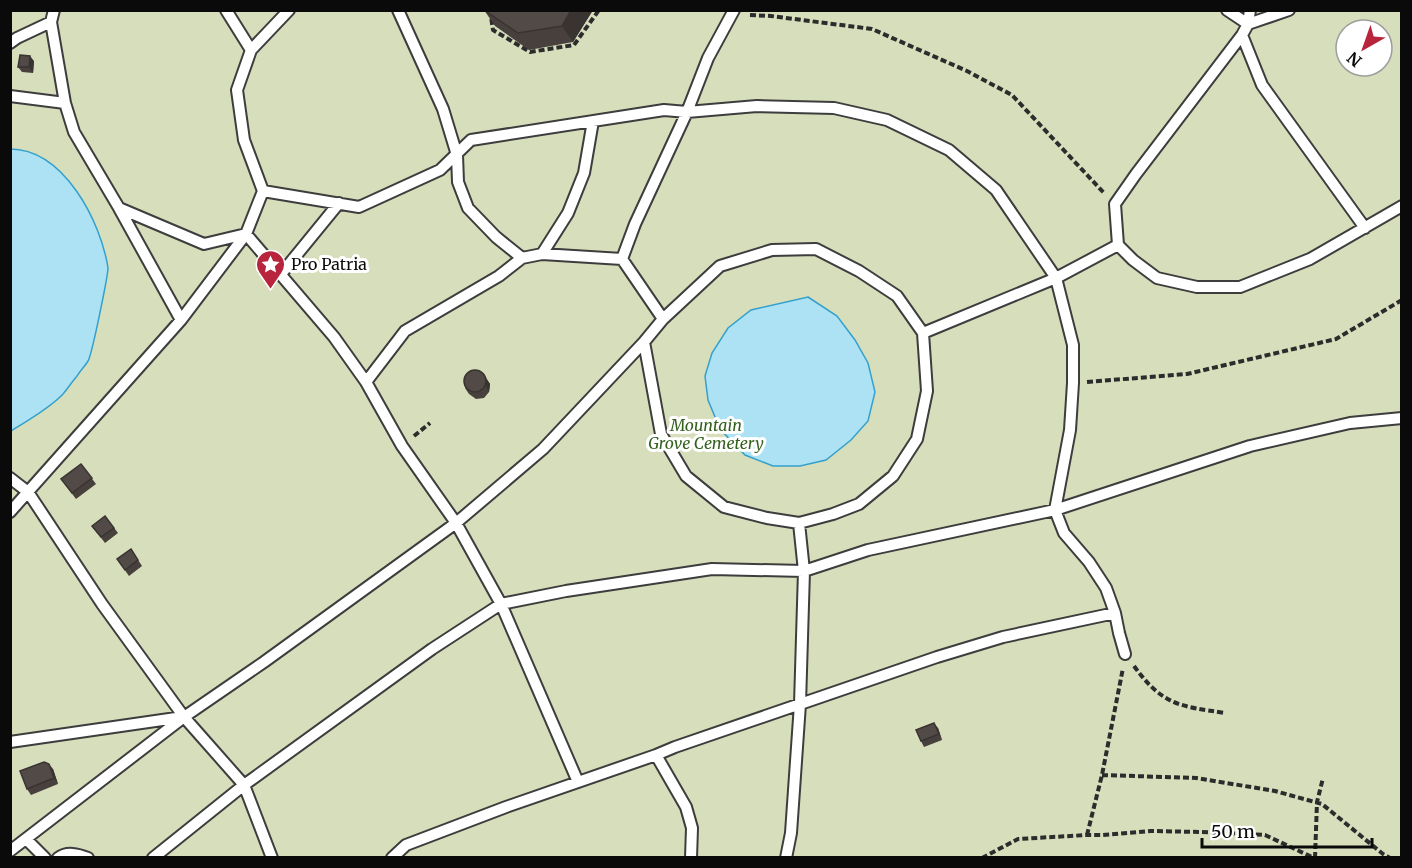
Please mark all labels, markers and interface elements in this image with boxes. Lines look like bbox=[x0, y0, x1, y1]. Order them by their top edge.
north arrow bbox=[1334, 18, 1394, 78]
text: N bbox=[1343, 48, 1366, 71]
place icon: Pro Patria bbox=[254, 248, 286, 290]
place label: Pro Patria bbox=[291, 254, 367, 274]
park label: Mountain Grove Cemetery bbox=[648, 415, 764, 453]
scale bar bbox=[1202, 811, 1372, 849]
text: 50 m bbox=[1211, 820, 1255, 843]

